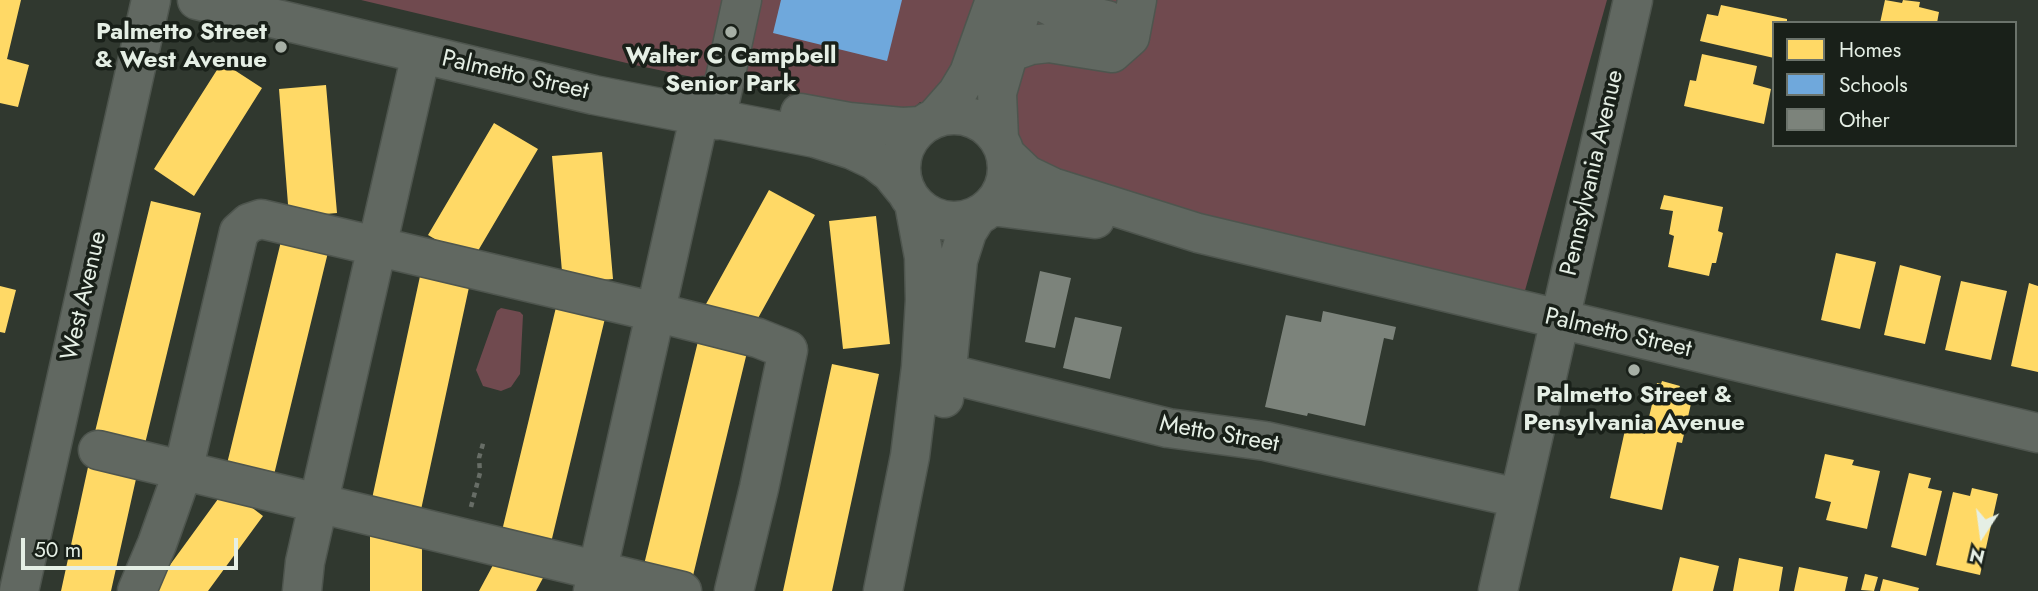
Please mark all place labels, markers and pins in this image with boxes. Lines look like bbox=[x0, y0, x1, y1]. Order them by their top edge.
place label: Palmetto Street & West Avenue bbox=[95, 19, 267, 75]
marker: Walter C Campbell Senior Park bbox=[723, 24, 739, 40]
marker: Palmetto Street & West Avenue bbox=[273, 39, 289, 55]
place label: Walter C Campbell Senior Park bbox=[626, 43, 836, 99]
marker: Palmetto Street & Pensylvania Avenue bbox=[1626, 362, 1642, 378]
place label: Palmetto Street & Pensylvania Avenue bbox=[1523, 382, 1745, 438]

